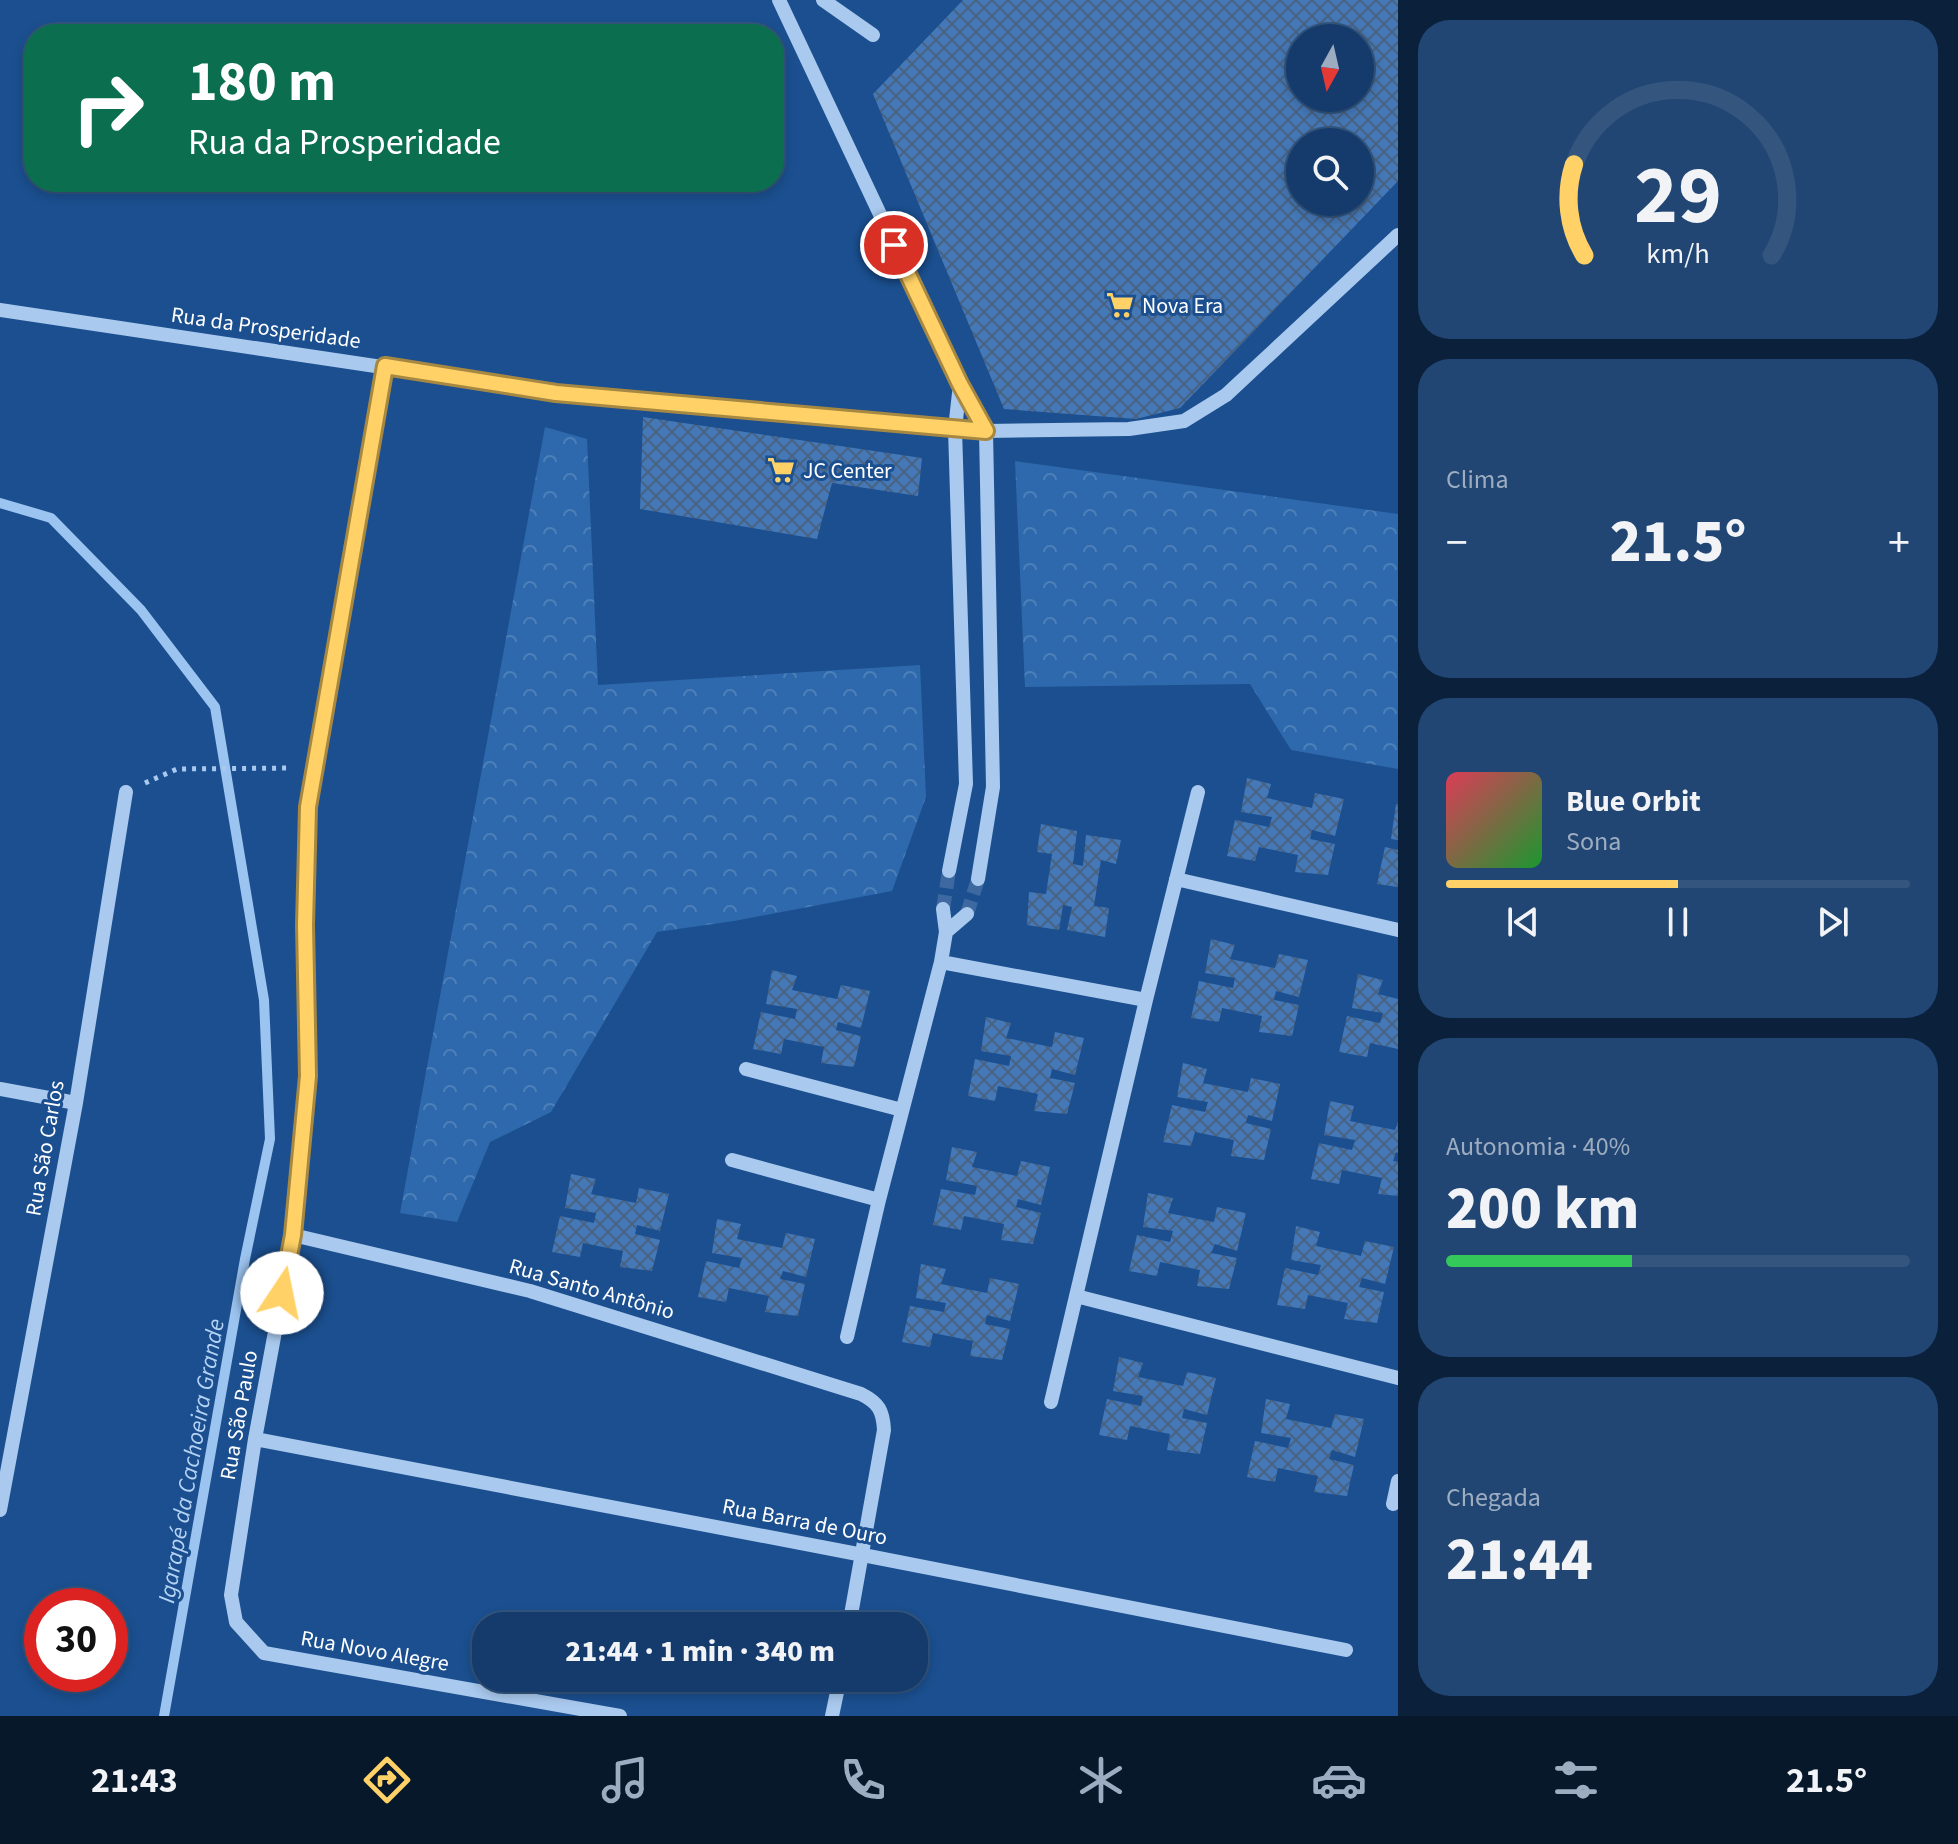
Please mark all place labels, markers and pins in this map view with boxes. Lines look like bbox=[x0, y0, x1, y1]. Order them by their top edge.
pin bbox=[860, 211, 928, 279]
supermarket icon: Nova Era bbox=[1105, 290, 1135, 320]
place label: Nova Era bbox=[1142, 290, 1223, 322]
supermarket icon: JC Center bbox=[766, 455, 796, 485]
place label: JC Center bbox=[803, 455, 892, 487]

